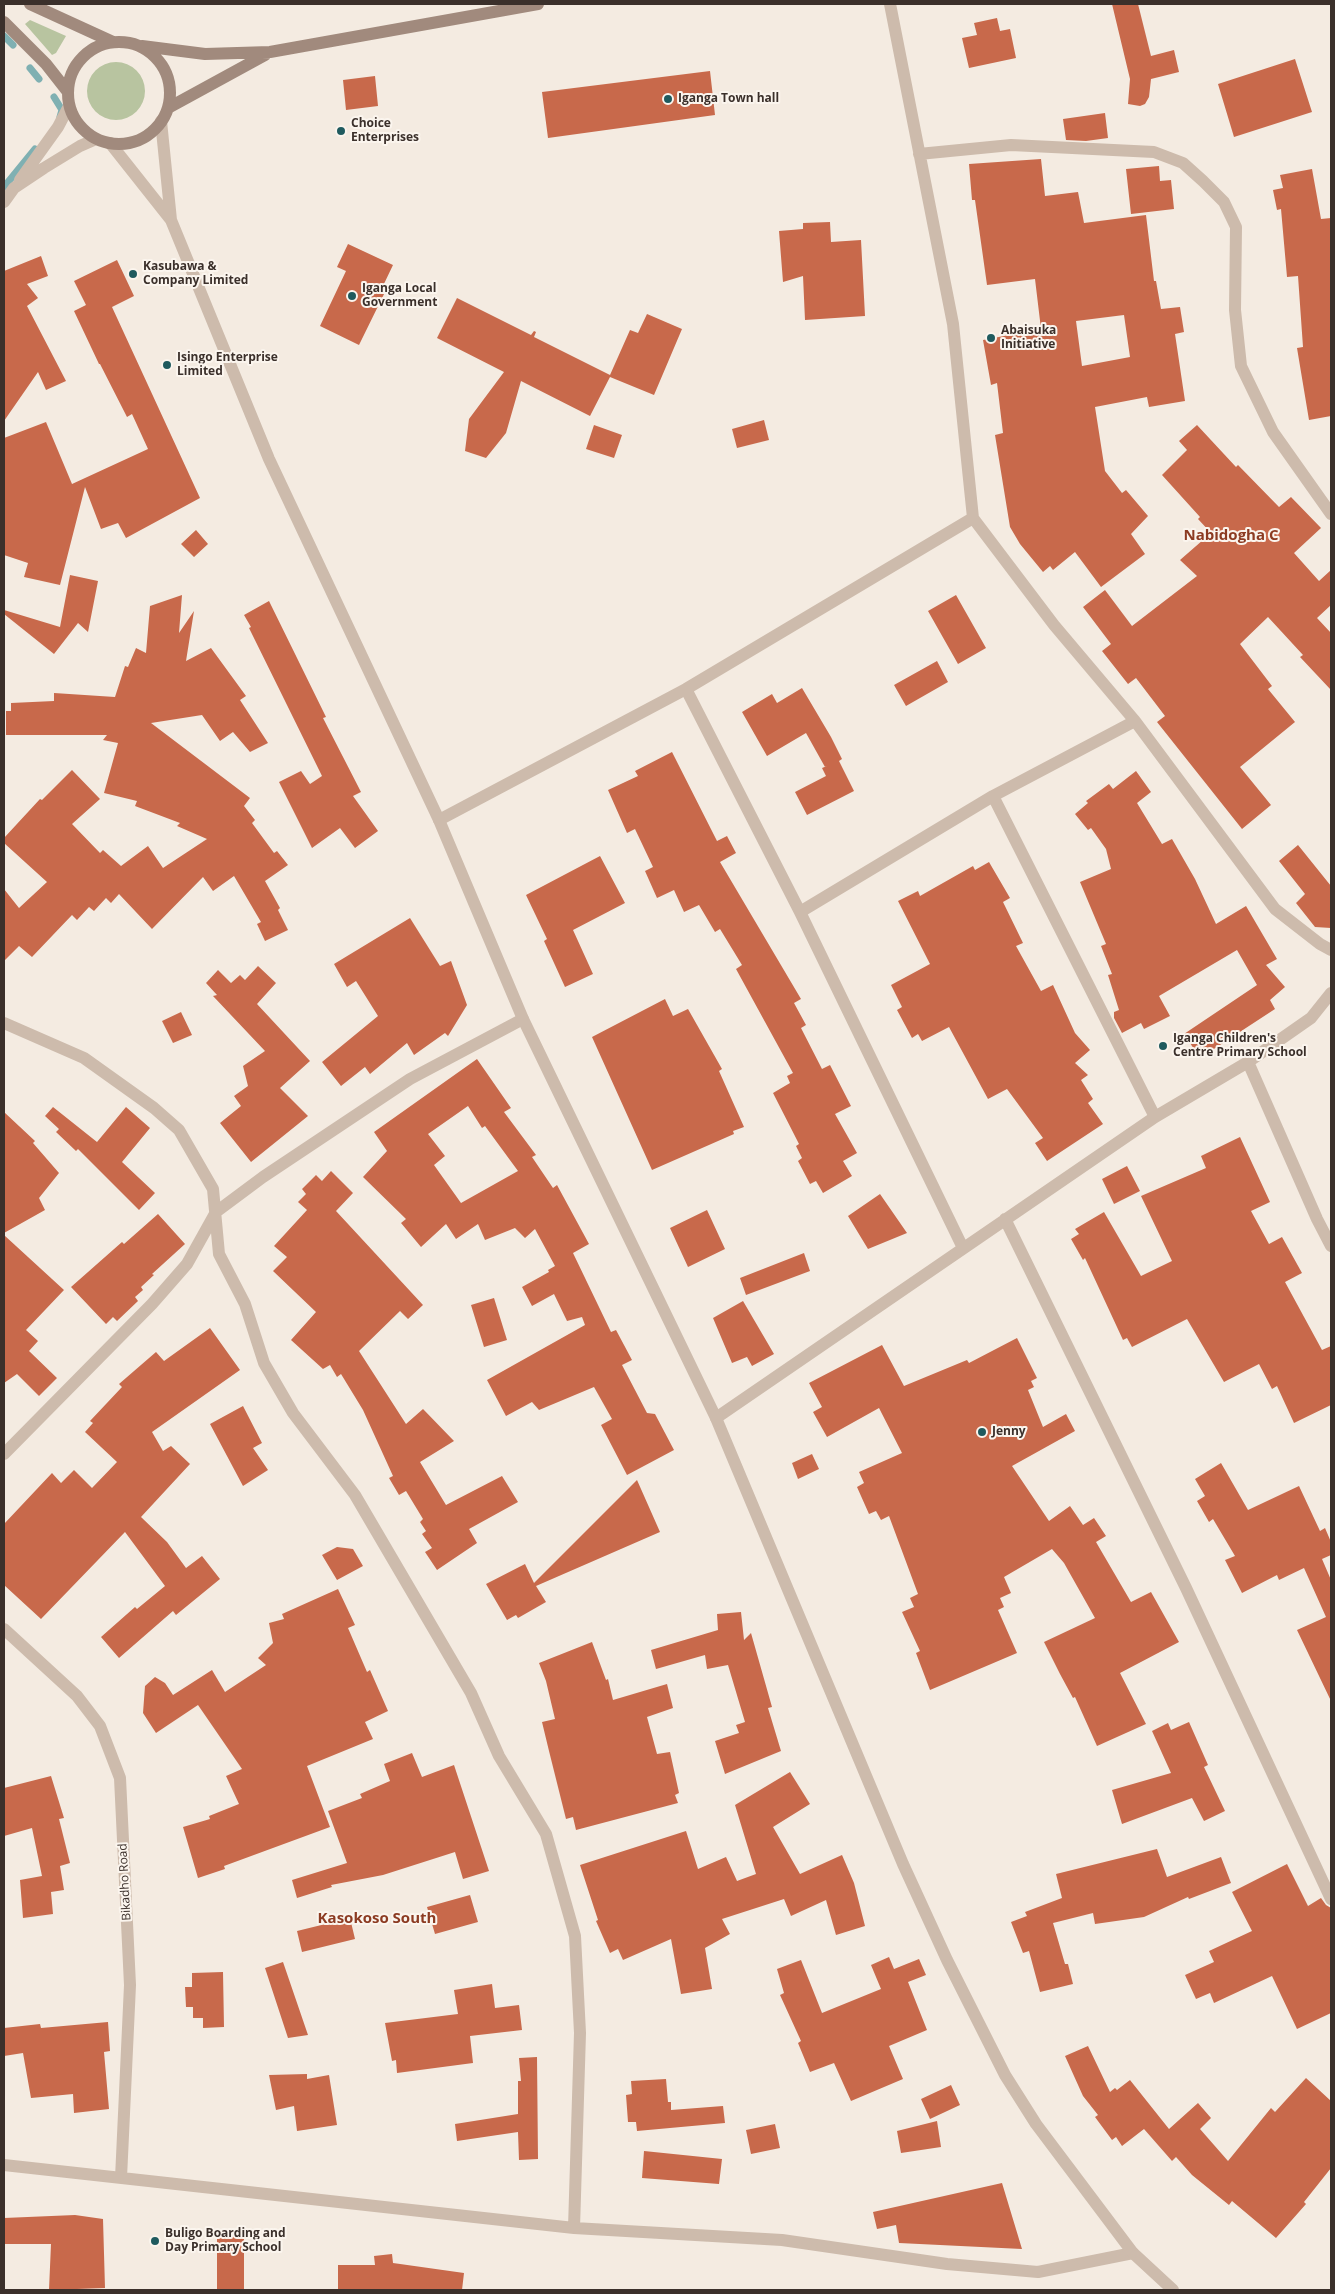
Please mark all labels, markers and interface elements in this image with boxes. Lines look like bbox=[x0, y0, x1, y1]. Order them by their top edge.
place label: Iganga Town hall bbox=[678, 92, 779, 106]
marker: Iganga Town hall bbox=[662, 93, 674, 105]
place label: Choice Enterprises bbox=[351, 117, 419, 145]
marker: Choice Enterprises bbox=[335, 125, 347, 137]
place label: Kasubawa & Company Limited bbox=[143, 260, 248, 288]
marker: Kasubawa & Company Limited bbox=[127, 268, 139, 280]
place label: Iganga Local Government bbox=[362, 282, 437, 310]
marker: Iganga Local Government bbox=[346, 290, 358, 302]
place label: Abaisuka Initiative bbox=[1001, 324, 1056, 352]
marker: Abaisuka Initiative bbox=[985, 332, 997, 344]
place label: Isingo Enterprise Limited bbox=[177, 351, 278, 379]
marker: Isingo Enterprise Limited bbox=[161, 359, 173, 371]
district label: Nabidogha C bbox=[1184, 527, 1278, 545]
place label: Iganga Children's Centre Primary School bbox=[1173, 1032, 1307, 1060]
marker: Iganga Children's Centre Primary School bbox=[1157, 1040, 1169, 1052]
place label: Jenny bbox=[992, 1425, 1026, 1439]
marker: Jenny bbox=[976, 1426, 988, 1438]
street label: Bikadho Road bbox=[116, 1843, 134, 1921]
district label: Kasokoso South bbox=[318, 1910, 436, 1928]
place label: Buligo Boarding and Day Primary School bbox=[165, 2227, 286, 2255]
marker: Buligo Boarding and Day Primary School bbox=[149, 2235, 161, 2247]

